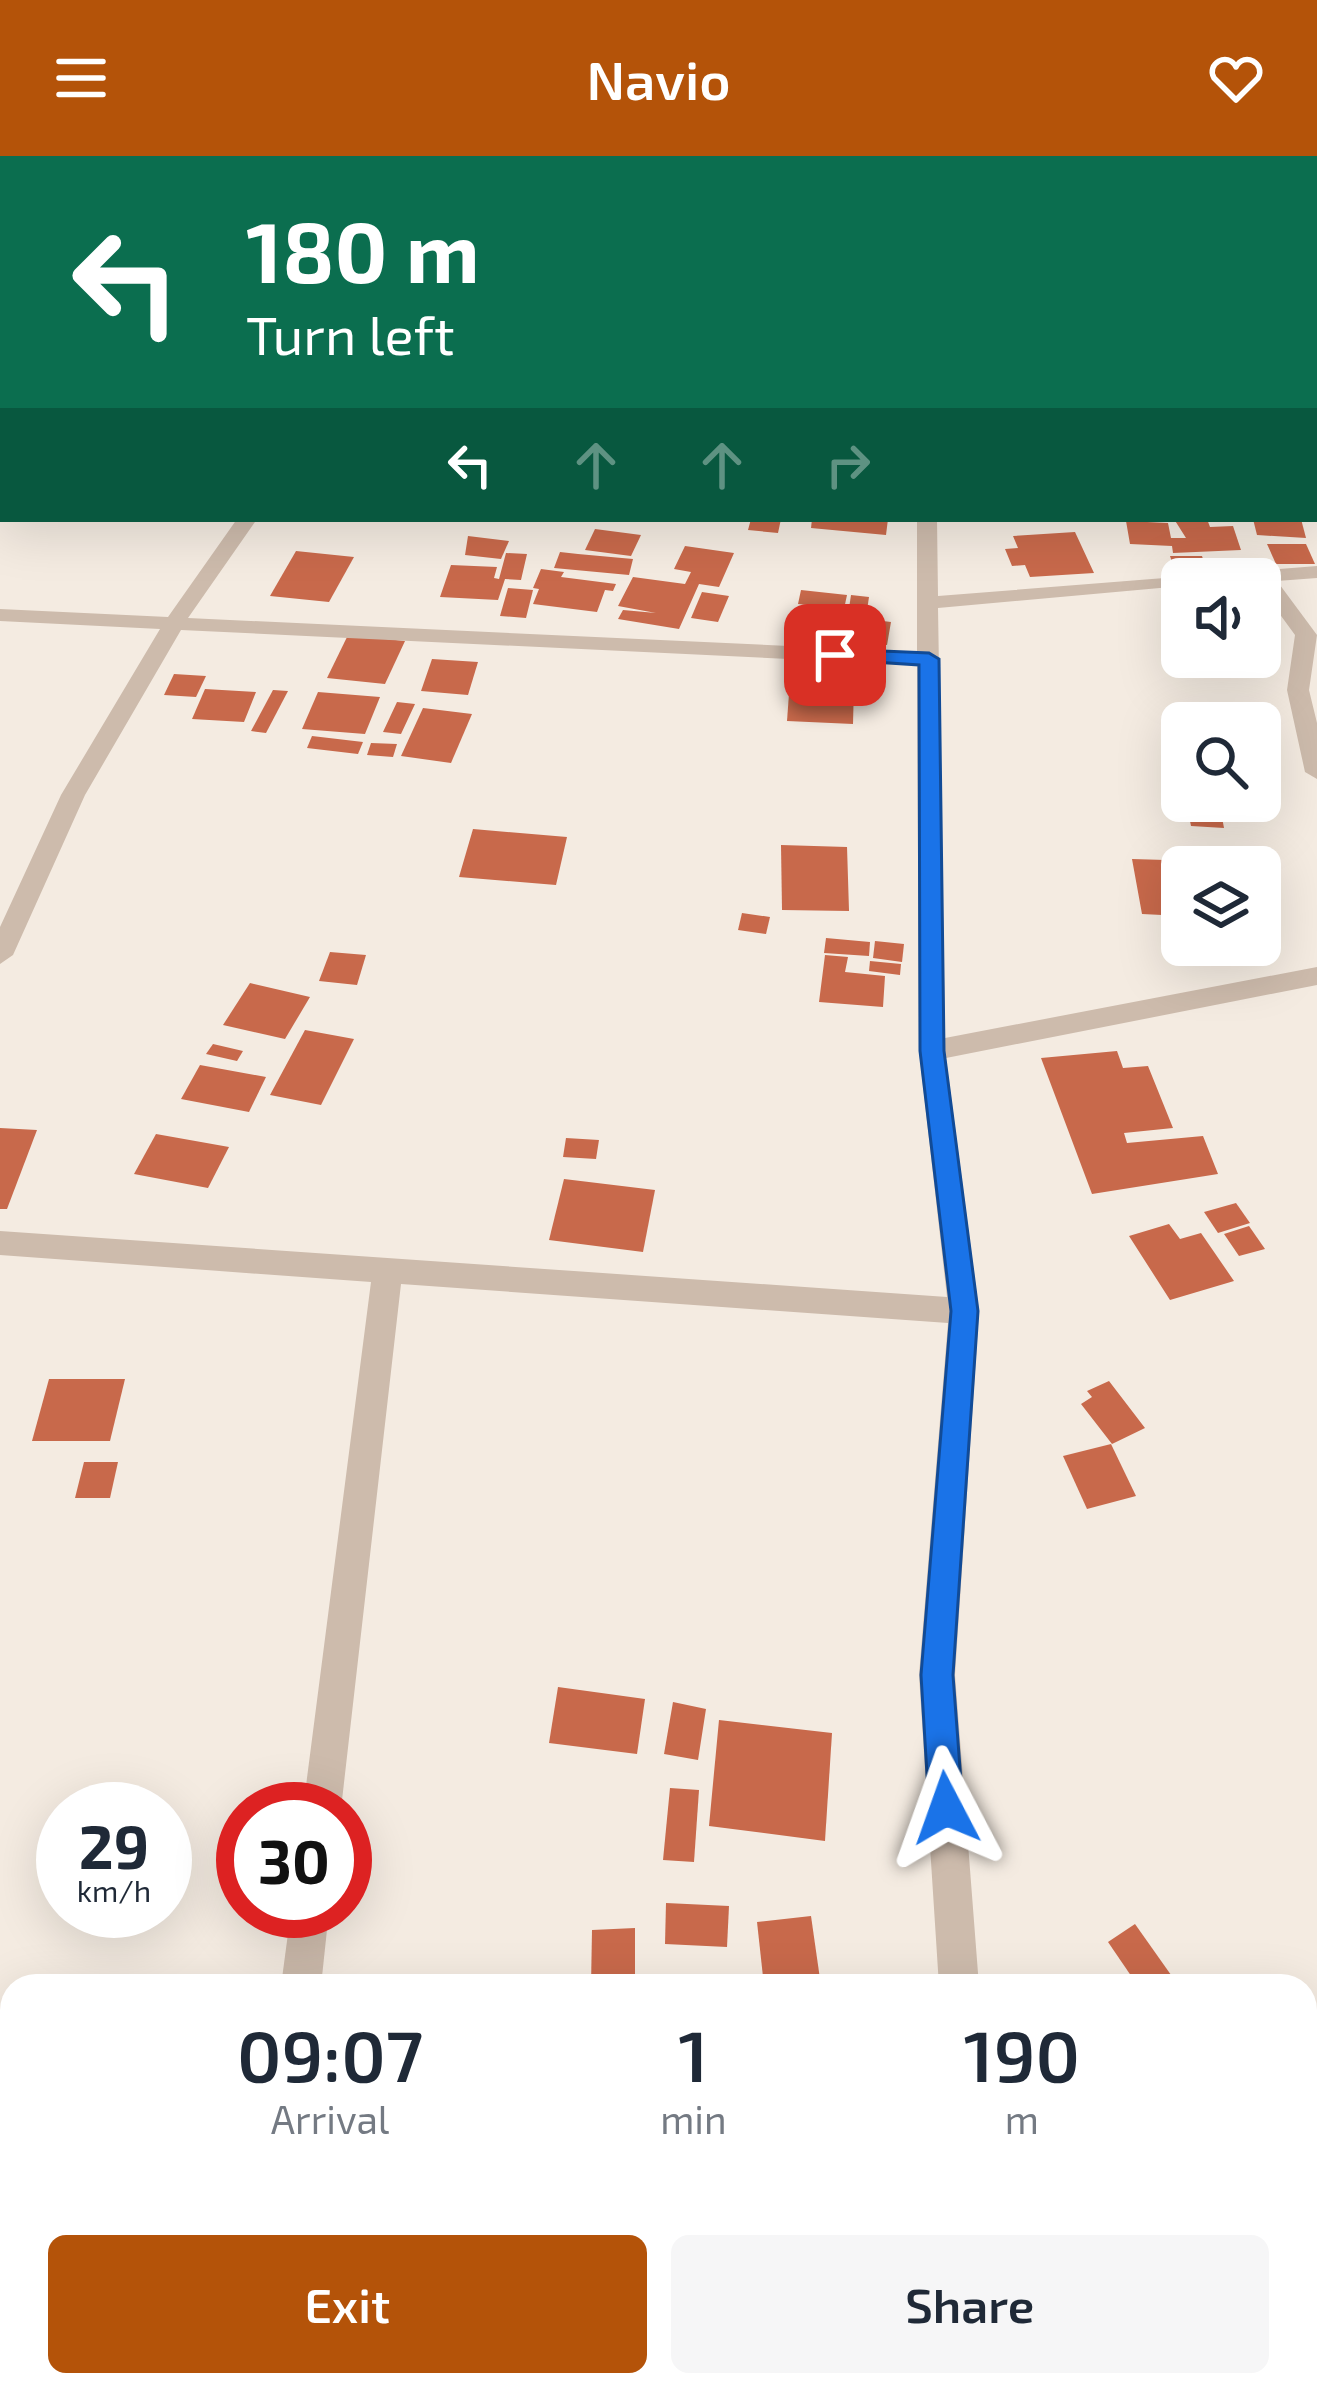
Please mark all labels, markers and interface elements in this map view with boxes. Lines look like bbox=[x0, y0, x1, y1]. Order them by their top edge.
icon: menu bbox=[48, 45, 114, 111]
icon: heart bbox=[1203, 45, 1269, 111]
text: Navio bbox=[586, 46, 731, 111]
text: 180 m bbox=[246, 199, 480, 300]
icon: left bbox=[48, 204, 204, 360]
text: Turn left bbox=[246, 301, 455, 366]
icon: left bbox=[437, 432, 503, 498]
icon: ahead bbox=[563, 432, 629, 498]
icon: ahead bbox=[689, 432, 755, 498]
icon: right bbox=[815, 432, 881, 498]
map controls bbox=[1161, 558, 1281, 966]
button: sound bbox=[1161, 558, 1281, 678]
pin bbox=[784, 604, 886, 706]
icon: arrive bbox=[802, 622, 868, 688]
button: search bbox=[1161, 702, 1281, 822]
button: layers bbox=[1161, 846, 1281, 966]
position arrow bbox=[883, 1745, 1009, 1871]
speed limit sign: 30 bbox=[216, 1782, 372, 1938]
text: 29 bbox=[79, 1809, 149, 1881]
text: km/h bbox=[77, 1872, 151, 1908]
text: 09:07 bbox=[237, 2010, 423, 2096]
text: 1 bbox=[678, 2010, 708, 2096]
text: 190 bbox=[964, 2010, 1080, 2096]
text: Arrival bbox=[271, 2095, 389, 2142]
text: min bbox=[660, 2095, 727, 2142]
text: m bbox=[1005, 2095, 1039, 2142]
button: Exit bbox=[48, 2235, 647, 2373]
button: Share bbox=[671, 2235, 1269, 2373]

